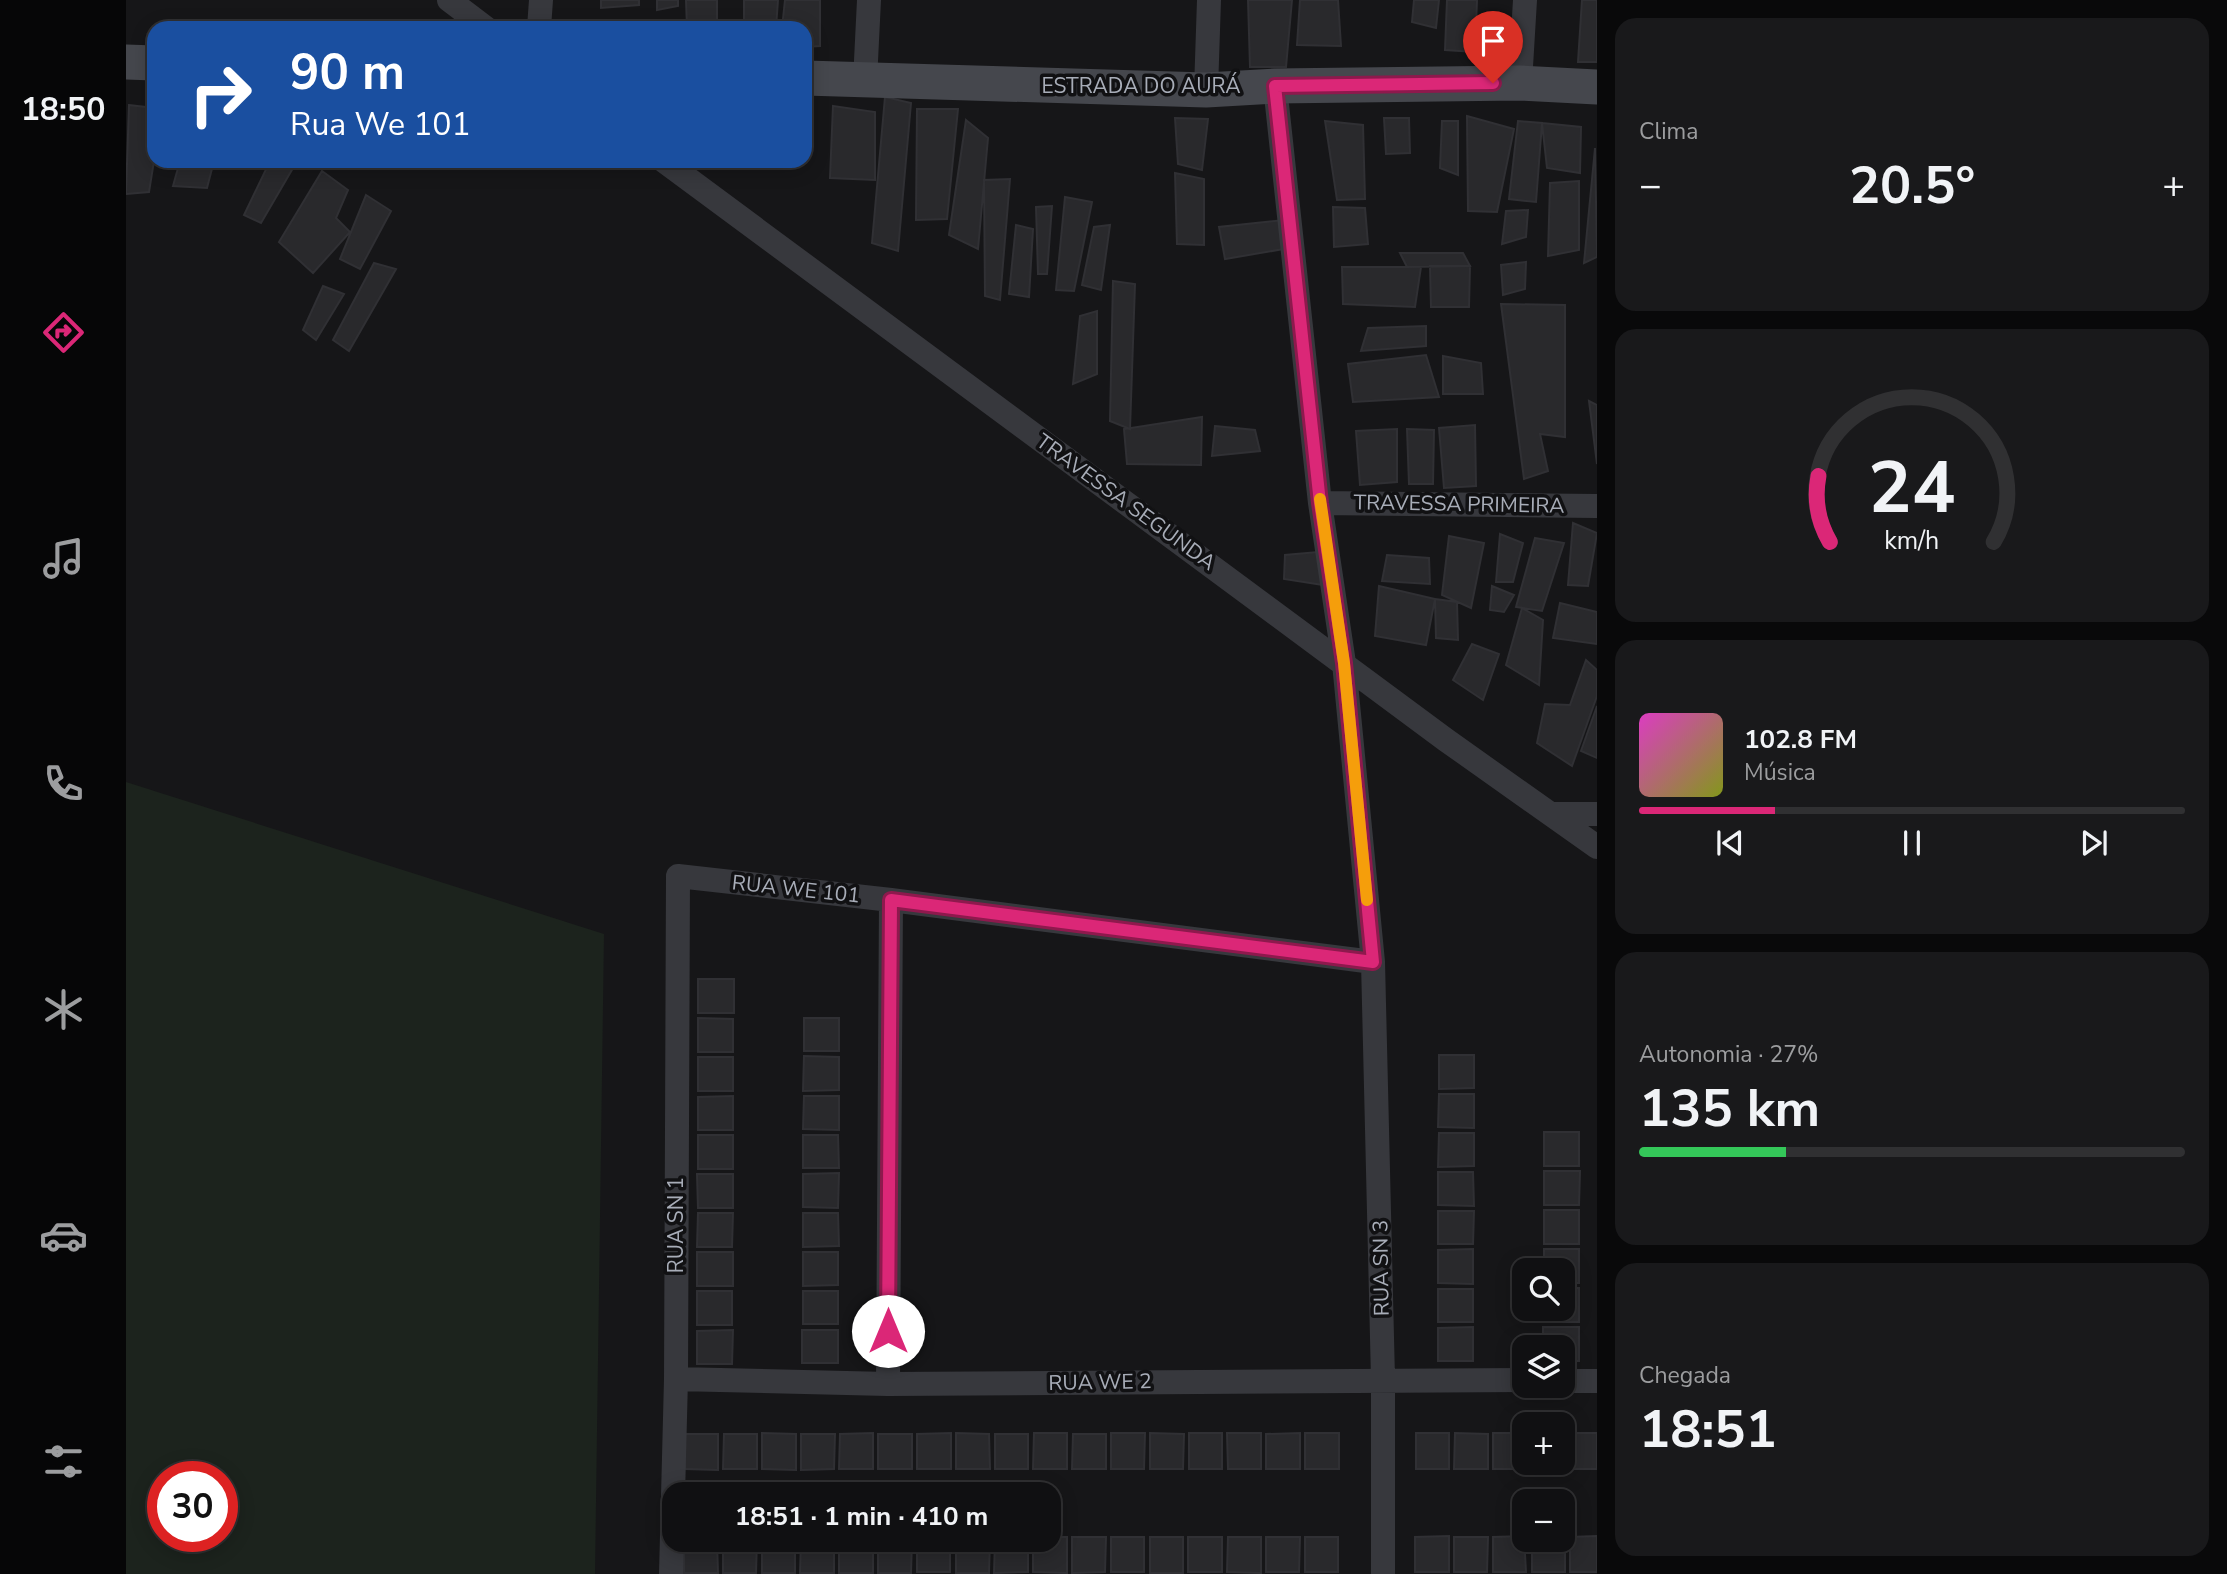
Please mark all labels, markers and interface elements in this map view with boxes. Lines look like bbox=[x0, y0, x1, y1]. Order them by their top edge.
pin bbox=[1463, 11, 1523, 83]
icon: arrive bbox=[1474, 22, 1512, 60]
text: 90 m bbox=[290, 39, 405, 106]
icon: right bbox=[175, 49, 266, 140]
street label: ESTRADA DO AURÁ bbox=[1041, 72, 1241, 100]
text: 18:50 bbox=[21, 88, 105, 131]
text: Rua We 101 bbox=[290, 103, 471, 146]
text: Clima bbox=[1639, 116, 1699, 147]
text: 20.5° bbox=[1849, 150, 1975, 221]
text: − bbox=[1639, 160, 1662, 211]
text: + bbox=[2162, 160, 2185, 211]
icon: directions bbox=[39, 308, 88, 357]
street label: TRAVESSA SEGUNDA bbox=[1031, 427, 1221, 577]
text: 24 bbox=[1868, 438, 1956, 538]
street label: TRAVESSA PRIMEIRA bbox=[1353, 488, 1565, 520]
text: km/h bbox=[1884, 524, 1940, 558]
icon: music bbox=[39, 534, 88, 583]
text: 102.8 FM bbox=[1744, 722, 1857, 757]
text: Música bbox=[1744, 757, 1816, 788]
icon: phone bbox=[39, 759, 88, 808]
icon: previous bbox=[1711, 824, 1749, 862]
icon: pause bbox=[1893, 824, 1931, 862]
icon: next bbox=[2075, 824, 2113, 862]
street label: RUA WE 101 bbox=[731, 868, 861, 910]
icon: climate bbox=[39, 985, 88, 1034]
text: Autonomia · 27% bbox=[1639, 1039, 1819, 1070]
text: 135 km bbox=[1639, 1073, 1820, 1144]
street label: RUA SN 1 bbox=[662, 1177, 690, 1273]
icon: car bbox=[39, 1211, 88, 1260]
street label: RUA SN 3 bbox=[1366, 1220, 1396, 1316]
map controls bbox=[1512, 1258, 1575, 1552]
button: search bbox=[1512, 1258, 1575, 1321]
position arrow bbox=[851, 1294, 925, 1368]
button: layers bbox=[1512, 1335, 1575, 1398]
text: Chegada bbox=[1639, 1360, 1731, 1391]
street label: RUA WE 2 bbox=[1048, 1367, 1152, 1397]
text: 18:51 bbox=[1639, 1394, 1777, 1465]
button: + bbox=[1512, 1412, 1575, 1475]
icon: filters bbox=[39, 1437, 88, 1486]
speed limit sign: 30 bbox=[147, 1461, 238, 1552]
button: − bbox=[1512, 1489, 1575, 1552]
text: 18:51 · 1 min · 410 m bbox=[735, 1499, 988, 1534]

